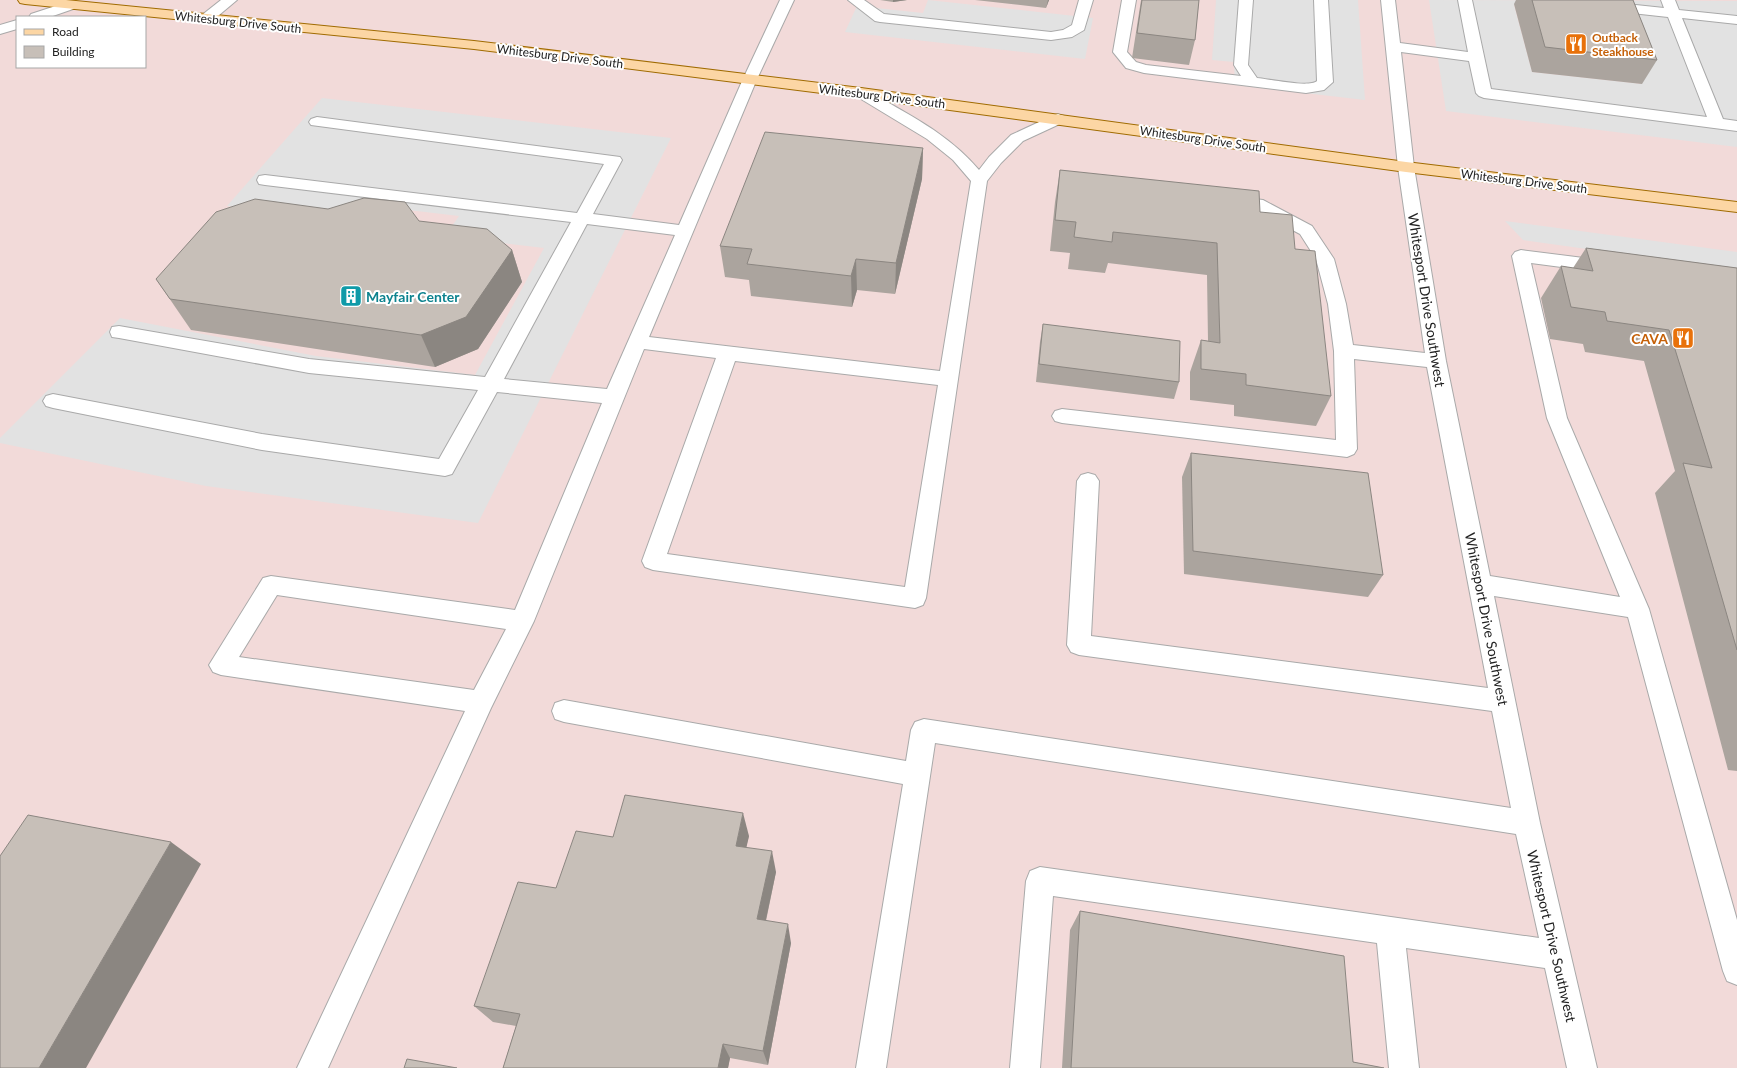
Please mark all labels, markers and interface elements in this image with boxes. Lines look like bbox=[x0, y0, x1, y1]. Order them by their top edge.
street label: Whitesburg Drive South bbox=[174, 8, 302, 36]
legend bbox=[16, 16, 146, 68]
text: Road bbox=[52, 24, 79, 39]
place label: Outback Steakhouse bbox=[1592, 30, 1654, 59]
restaurant icon: Outback Steakhouse bbox=[1563, 31, 1589, 57]
street label: Whitesburg Drive South bbox=[496, 41, 624, 71]
text: Building bbox=[52, 44, 95, 59]
street label: Whitesburg Drive South bbox=[818, 81, 946, 111]
street label: Whitesburg Drive South bbox=[1139, 123, 1267, 155]
street label: Whitesburg Drive South bbox=[1460, 166, 1588, 196]
street label: Whitesport Drive Southwest bbox=[1405, 212, 1449, 388]
building icon: Mayfair Center bbox=[338, 283, 364, 309]
place label: Mayfair Center bbox=[366, 288, 460, 305]
restaurant icon: CAVA bbox=[1670, 325, 1696, 351]
place label: CAVA bbox=[1631, 330, 1668, 347]
street label: Whitesport Drive Southwest bbox=[1462, 531, 1512, 707]
street label: Whitesport Drive Southwest bbox=[1524, 848, 1580, 1024]

